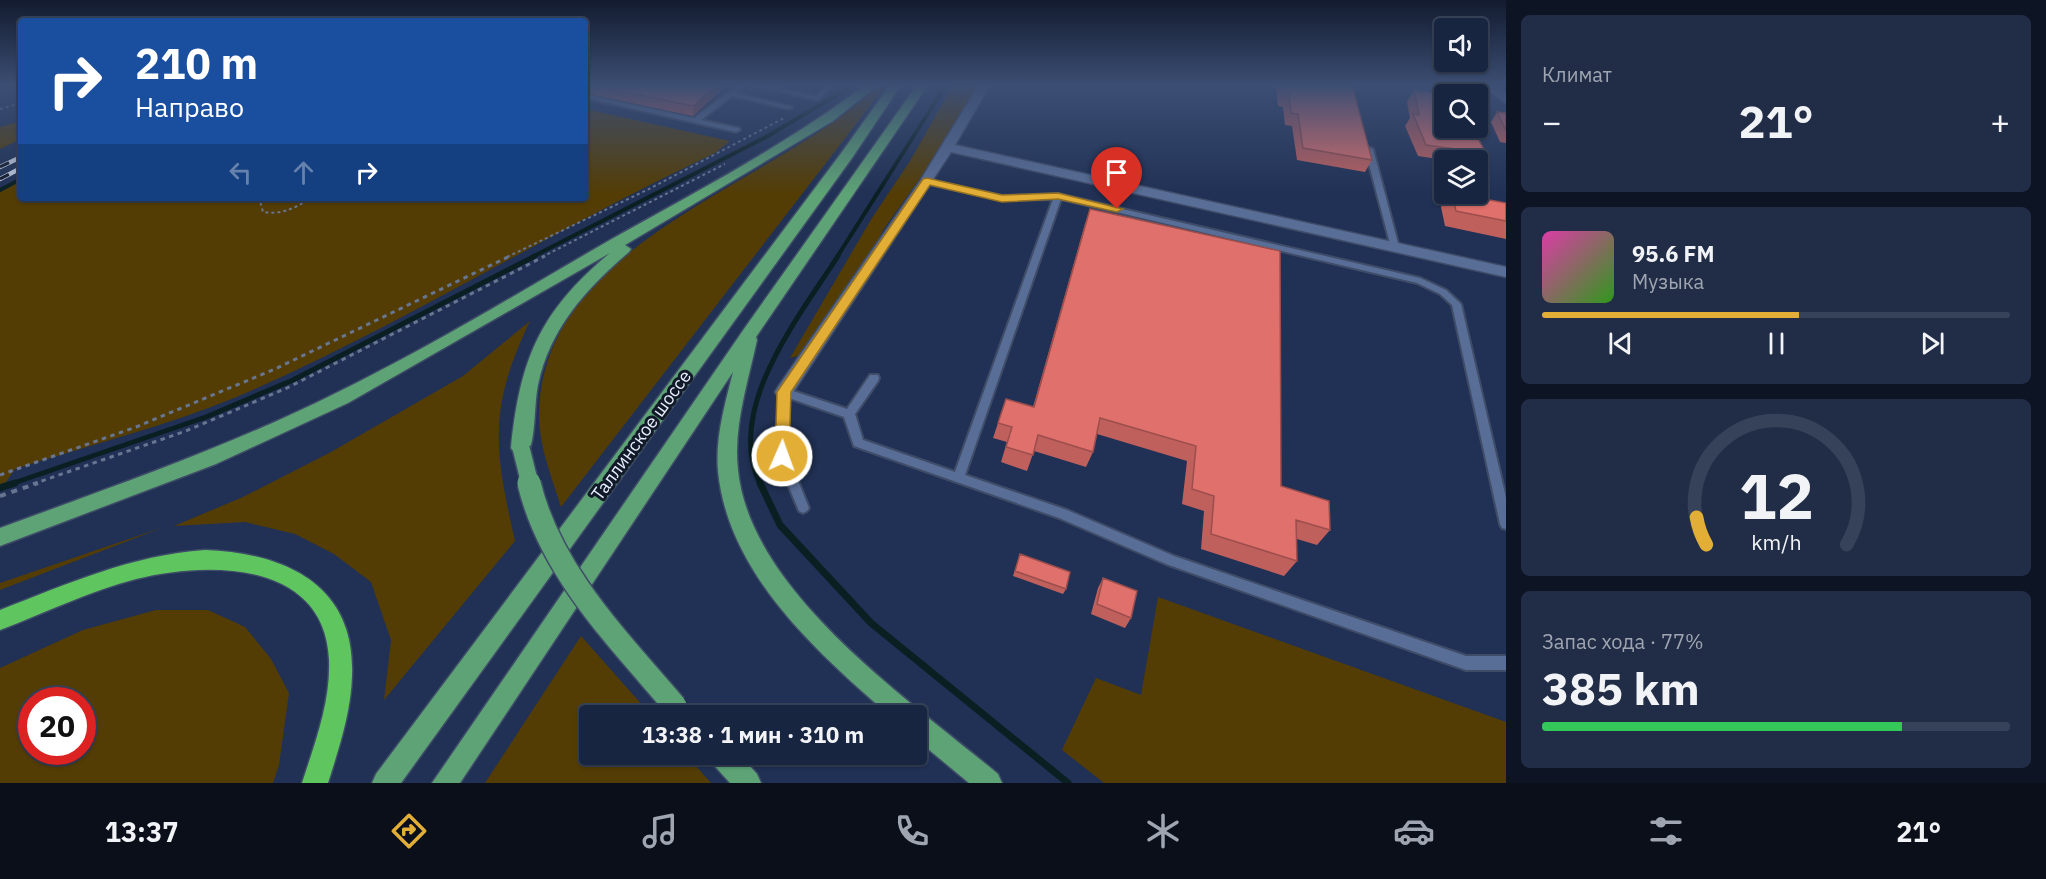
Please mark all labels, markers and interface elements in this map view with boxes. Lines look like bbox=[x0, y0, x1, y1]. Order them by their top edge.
map controls bbox=[1434, 18, 1488, 204]
button: sound bbox=[1434, 18, 1488, 72]
text: 210 m bbox=[135, 36, 258, 91]
icon: right bbox=[36, 42, 114, 120]
text: Климат bbox=[1542, 61, 1612, 88]
button: search bbox=[1434, 84, 1488, 138]
text: Направо bbox=[135, 89, 244, 124]
text: 21° bbox=[1738, 92, 1814, 150]
text: − bbox=[1542, 100, 1562, 143]
text: + bbox=[1990, 100, 2010, 143]
pin bbox=[1091, 147, 1142, 209]
button: layers bbox=[1434, 150, 1488, 204]
icon: left bbox=[224, 156, 257, 189]
icon: ahead bbox=[287, 156, 320, 189]
icon: right bbox=[350, 156, 383, 189]
icon: arrive bbox=[1100, 156, 1133, 189]
text: 95.6 FM bbox=[1632, 239, 1715, 268]
text: Музыка bbox=[1632, 268, 1704, 295]
icon: previous bbox=[1604, 327, 1637, 360]
icon: pause bbox=[1760, 327, 1793, 360]
icon: next bbox=[1916, 327, 1949, 360]
street label: Таллинское шоссе bbox=[586, 365, 696, 505]
position arrow bbox=[750, 424, 814, 488]
text: 12 bbox=[1739, 455, 1813, 536]
text: km/h bbox=[1751, 528, 1801, 556]
text: Запас хода · 77% bbox=[1542, 628, 1704, 655]
text: 385 km bbox=[1542, 659, 1700, 717]
speed limit sign: 20 bbox=[18, 687, 96, 765]
text: 13:38 · 1 мин · 310 m bbox=[642, 720, 864, 749]
icon: directions bbox=[388, 810, 430, 852]
icon: music bbox=[639, 810, 681, 852]
icon: phone bbox=[891, 810, 933, 852]
icon: climate bbox=[1142, 810, 1184, 852]
icon: car bbox=[1393, 810, 1435, 852]
icon: filters bbox=[1645, 810, 1687, 852]
text: 13:37 bbox=[105, 814, 178, 849]
text: 21° bbox=[1896, 814, 1941, 849]

